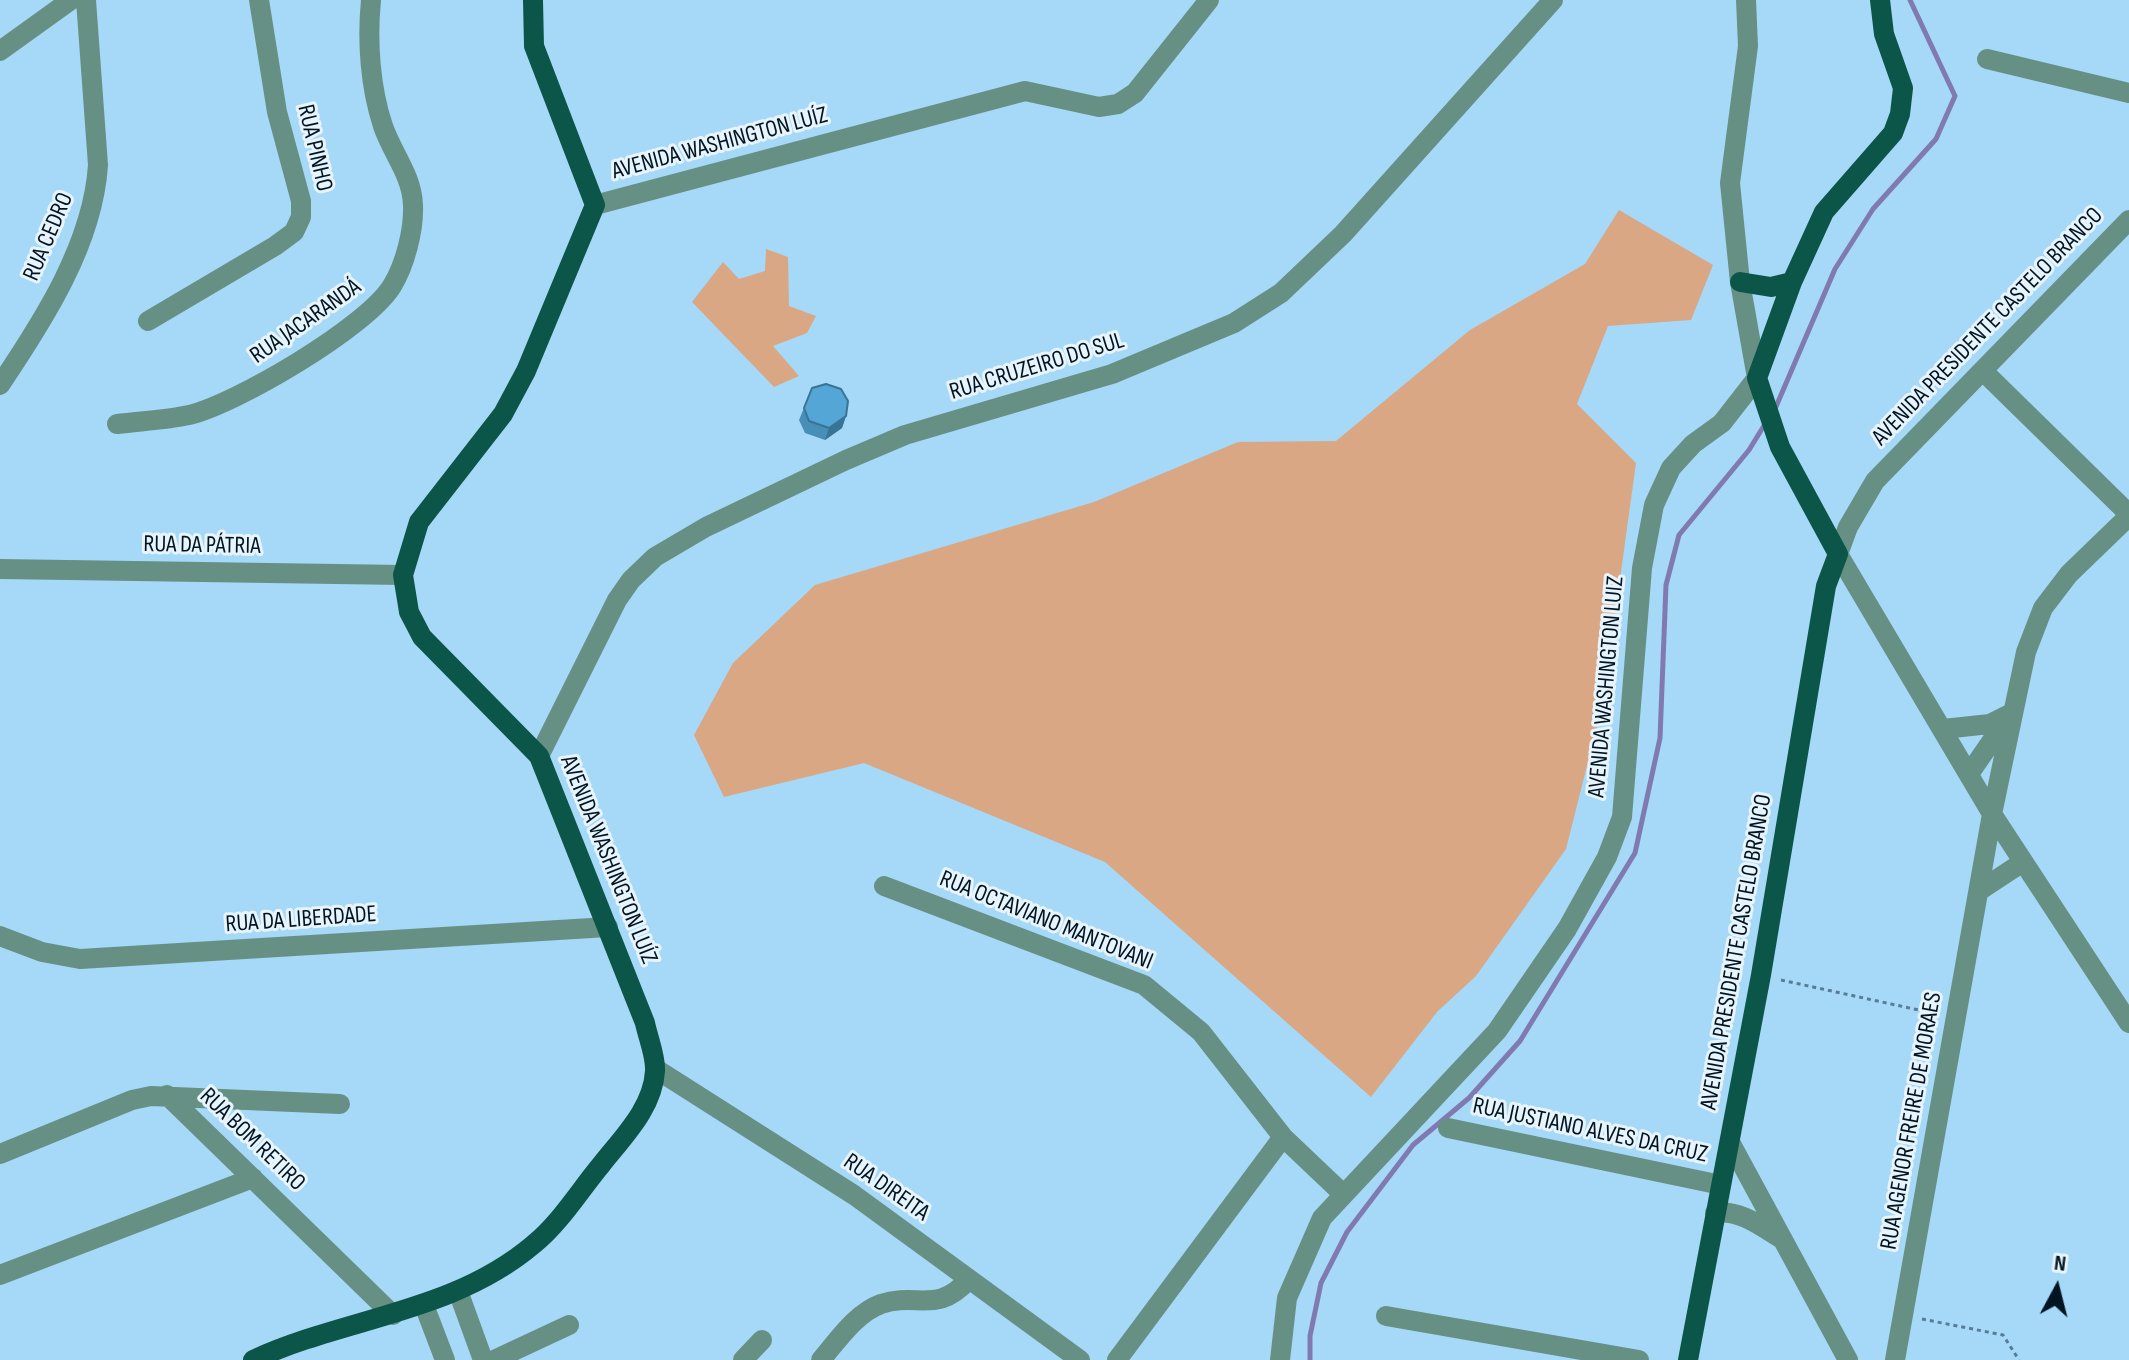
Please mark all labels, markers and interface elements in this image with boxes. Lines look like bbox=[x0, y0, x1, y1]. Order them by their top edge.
street label: AVENIDA WASHINGTON LUÍZ bbox=[609, 101, 831, 187]
street label: RUA PINHO bbox=[290, 102, 338, 194]
street label: RUA CEDRO bbox=[18, 189, 80, 285]
street label: AVENIDA PRESIDENTE CASTELO BRANCO bbox=[1867, 202, 2109, 452]
street label: RUA JACARANDÁ bbox=[245, 273, 367, 371]
street label: RUA CRUZEIRO DO SUL bbox=[946, 327, 1128, 407]
street label: RUA DA PÁTRIA bbox=[143, 531, 261, 561]
street label: AVENIDA WASHINGTON LUIZ bbox=[1583, 575, 1631, 799]
street label: AVENIDA WASHINGTON LUÍZ bbox=[553, 752, 663, 968]
street label: AVENIDA PRESIDENTE CASTELO BRANCO bbox=[1695, 792, 1779, 1112]
street label: RUA OCTAVIANO MANTOVANI bbox=[935, 865, 1157, 977]
street label: RUA DA LIBERDADE bbox=[225, 900, 377, 940]
street label: RUA AGENOR FREIRE DE MORAES bbox=[1875, 990, 1949, 1252]
street label: RUA BOM RETIRO bbox=[193, 1083, 311, 1197]
street label: RUA JUSTIANO ALVES DA CRUZ bbox=[1470, 1092, 1710, 1170]
street label: RUA DIREITA bbox=[837, 1148, 935, 1228]
north arrow bbox=[2017, 1248, 2097, 1328]
text: N bbox=[2053, 1250, 2067, 1278]

